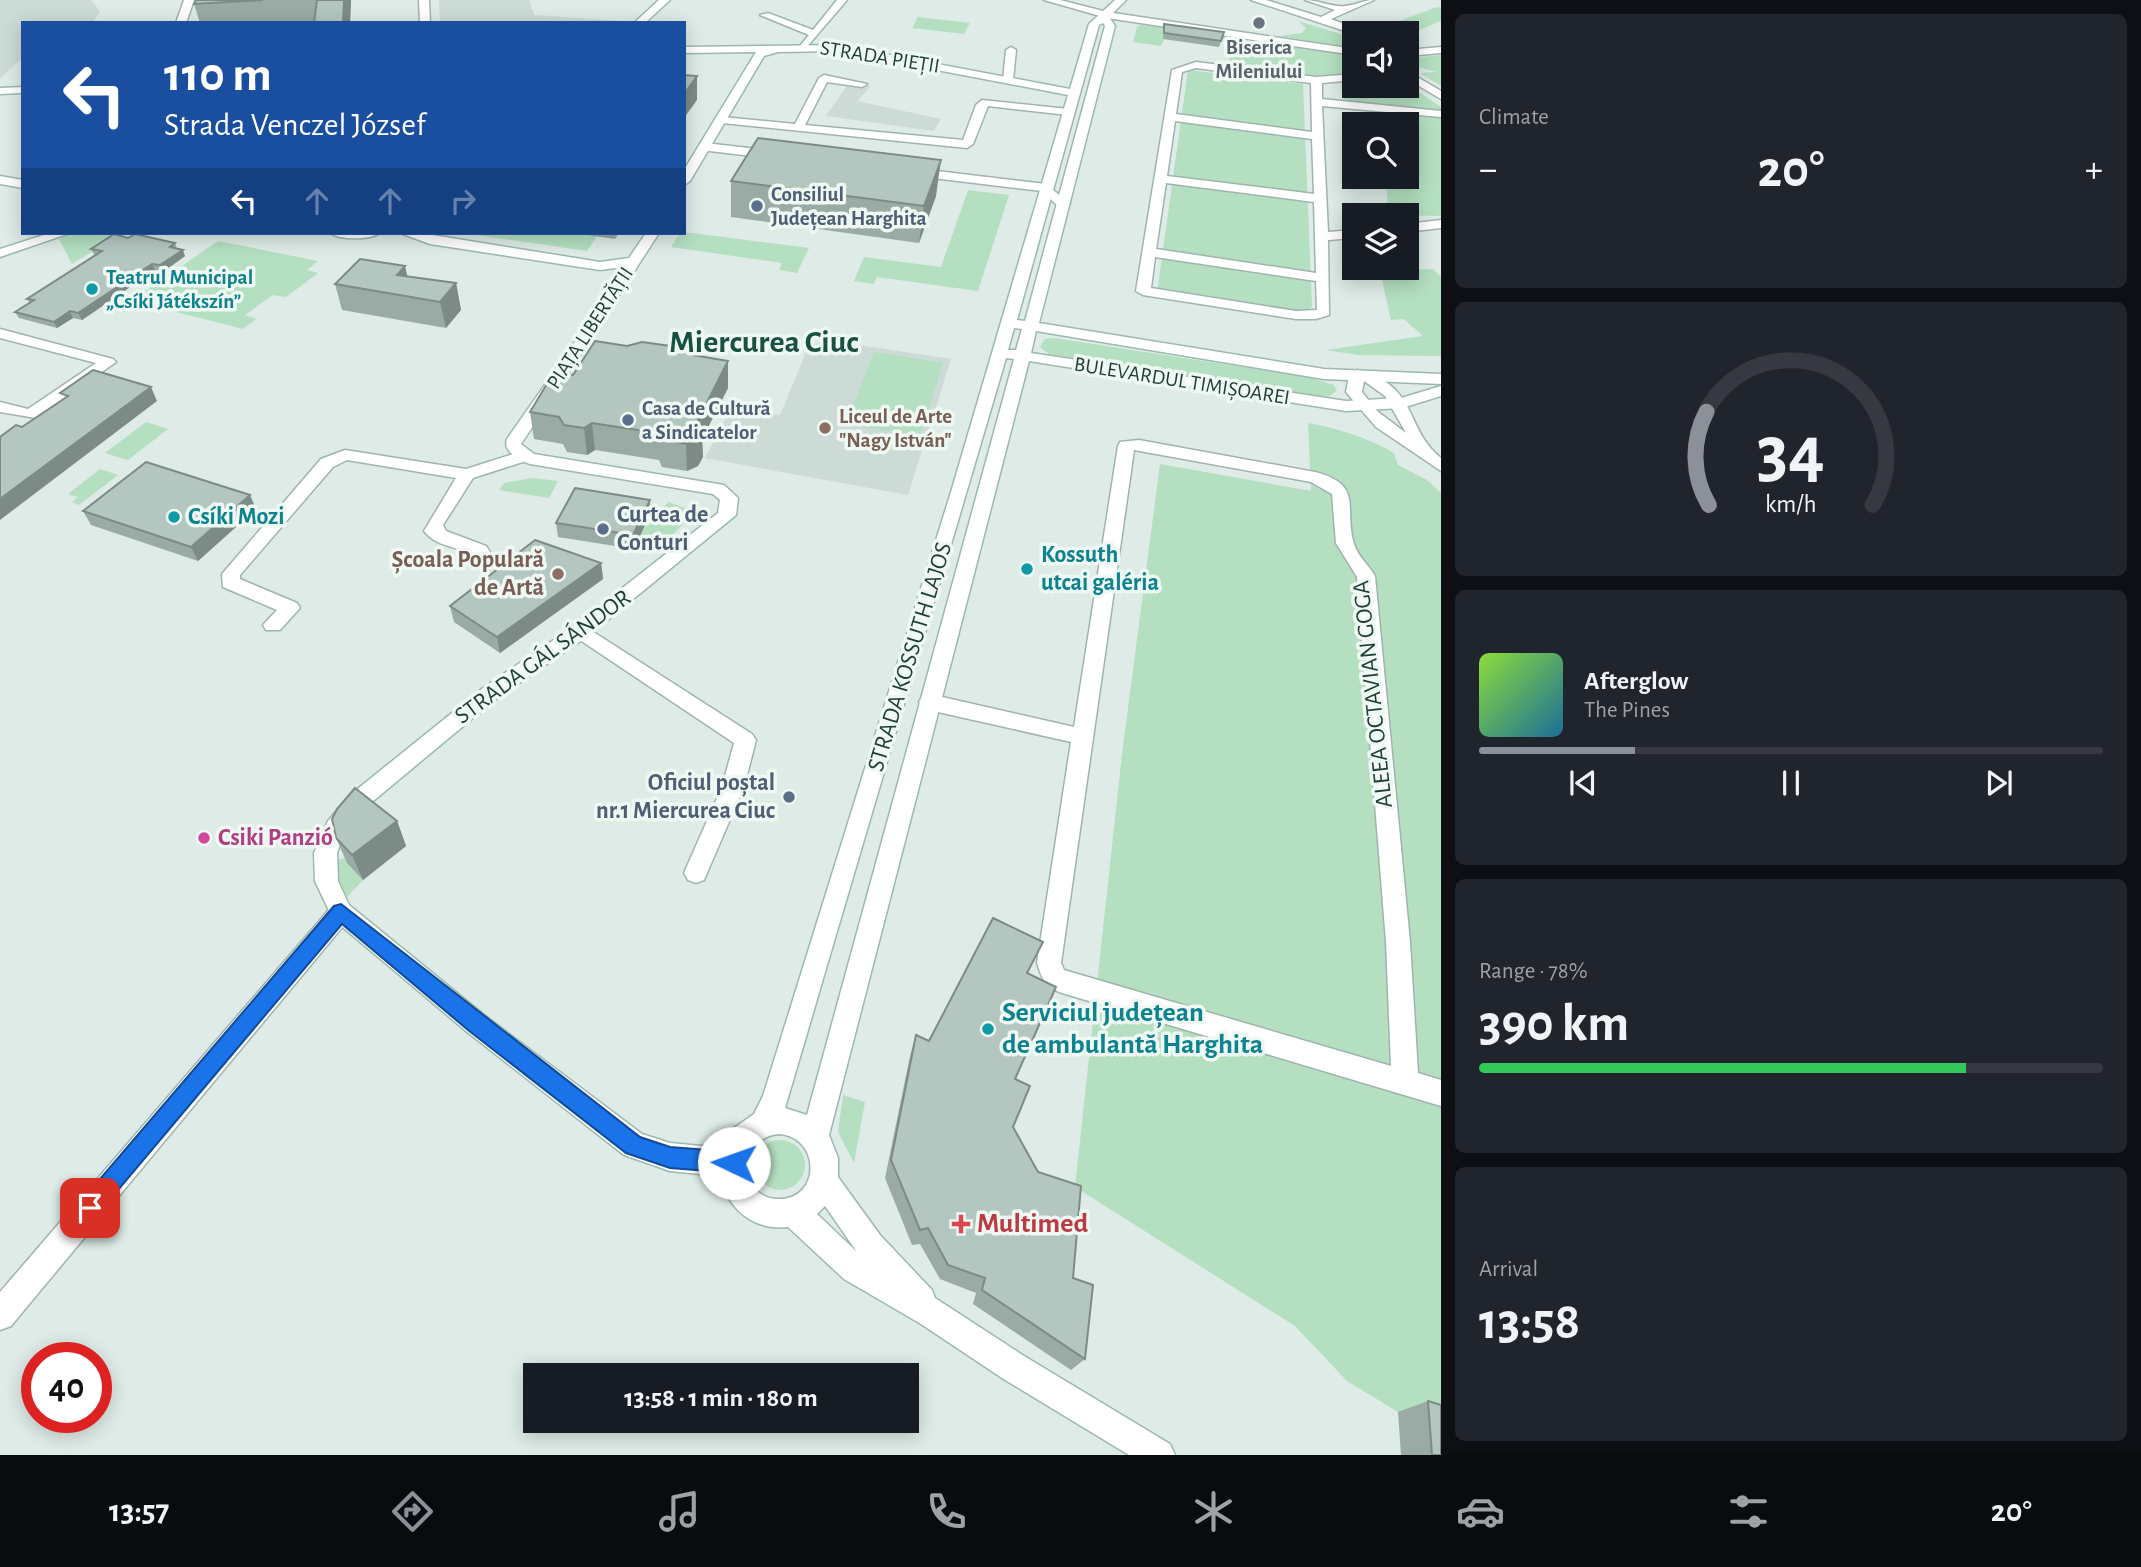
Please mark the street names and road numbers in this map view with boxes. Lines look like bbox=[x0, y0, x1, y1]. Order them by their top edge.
street label: STRADA PIEȚII bbox=[818, 37, 941, 79]
street label: PIAȚA LIBERTĂȚII bbox=[542, 263, 639, 394]
street label: BULEVARDUL TIMIȘOAREI bbox=[1072, 354, 1291, 410]
street label: STRADA KOSSUTH LAJOS bbox=[864, 540, 956, 774]
street label: ALEEA OCTAVIAN GOGA bbox=[1349, 579, 1397, 809]
street label: STRADA GÁL SÁNDOR bbox=[450, 584, 635, 729]

